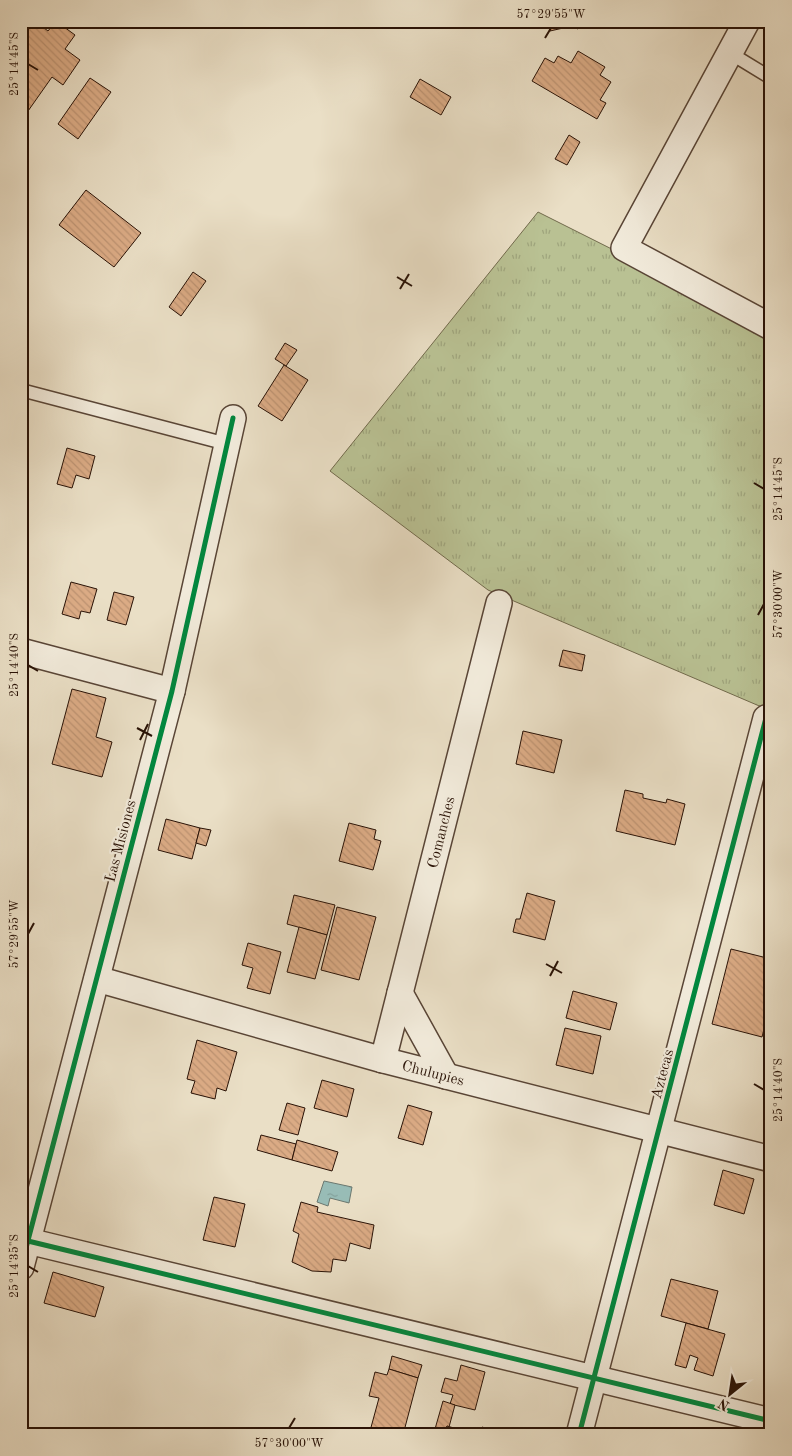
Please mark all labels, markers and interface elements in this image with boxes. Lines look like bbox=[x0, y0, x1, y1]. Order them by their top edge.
text: 57°29'55"W bbox=[516, 8, 586, 21]
text: 25°14'45"S bbox=[8, 32, 21, 96]
text: 25°14'45"S bbox=[772, 457, 785, 521]
text: 57°30'00"W bbox=[772, 569, 785, 639]
text: 25°14'40"S bbox=[8, 633, 21, 697]
street label: Comanches bbox=[426, 795, 459, 870]
street label: Las Misiones bbox=[103, 799, 140, 884]
text: 57°29'55"W bbox=[8, 899, 21, 969]
street label: Aztecas bbox=[650, 1048, 677, 1101]
text: 25°14'40"S bbox=[772, 1058, 785, 1122]
street label: Chulupies bbox=[400, 1059, 465, 1089]
text: 25°14'35"S bbox=[8, 1234, 21, 1298]
north arrow bbox=[704, 1368, 754, 1418]
text: N bbox=[716, 1396, 732, 1413]
text: 57°30'00"W bbox=[254, 1437, 324, 1450]

